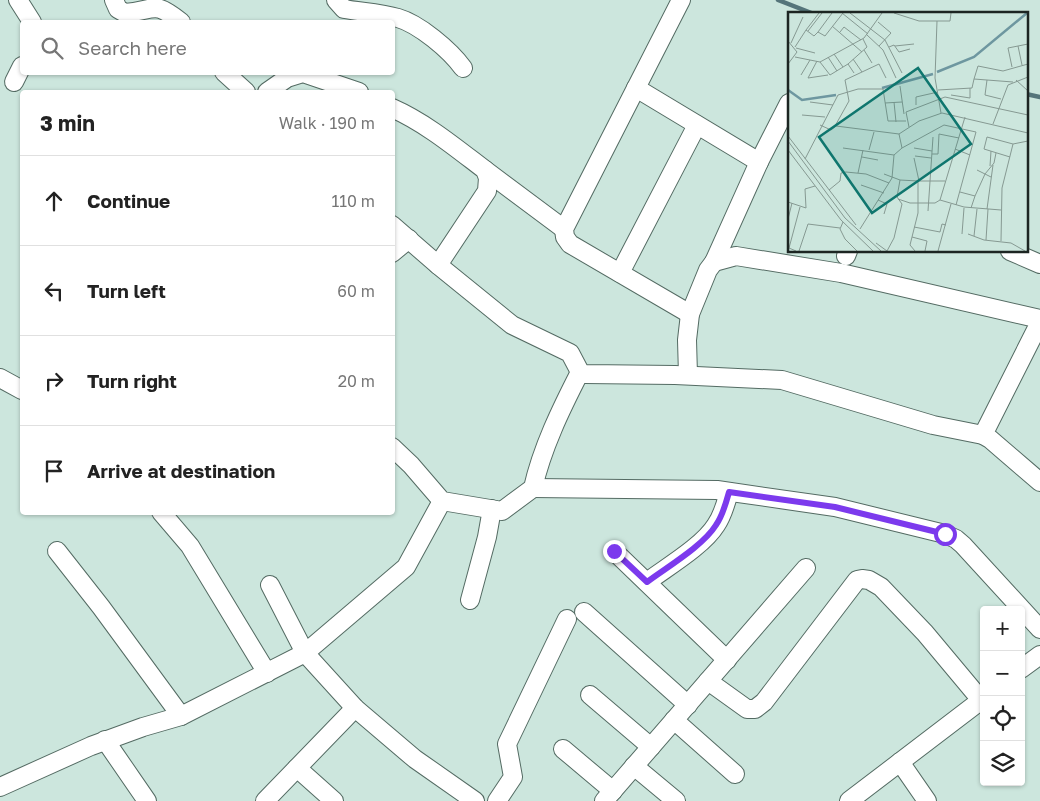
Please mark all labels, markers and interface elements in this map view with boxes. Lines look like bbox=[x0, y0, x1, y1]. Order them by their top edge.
inset map bbox=[788, 12, 1028, 252]
search box bbox=[20, 20, 395, 75]
icon: search bbox=[38, 34, 66, 62]
text: Search here bbox=[78, 36, 187, 59]
text: 3 min bbox=[40, 110, 95, 136]
text: Walk · 190 m bbox=[279, 113, 375, 133]
icon: ahead bbox=[40, 187, 68, 215]
text: Continue bbox=[87, 189, 170, 212]
text: 110 m bbox=[331, 191, 375, 211]
icon: left bbox=[40, 277, 68, 305]
text: Turn left bbox=[87, 279, 166, 302]
text: 60 m bbox=[337, 281, 375, 301]
icon: right bbox=[40, 367, 68, 395]
text: Turn right bbox=[87, 369, 177, 392]
text: 20 m bbox=[338, 371, 375, 391]
icon: arrive bbox=[40, 457, 68, 485]
text: Arrive at destination bbox=[87, 459, 275, 482]
route start bbox=[934, 523, 957, 546]
route end bbox=[603, 540, 626, 563]
map controls bbox=[980, 606, 1025, 786]
button: + bbox=[980, 606, 1025, 651]
button: − bbox=[980, 651, 1025, 696]
button: locate bbox=[980, 696, 1025, 741]
button: layers bbox=[980, 741, 1025, 786]

